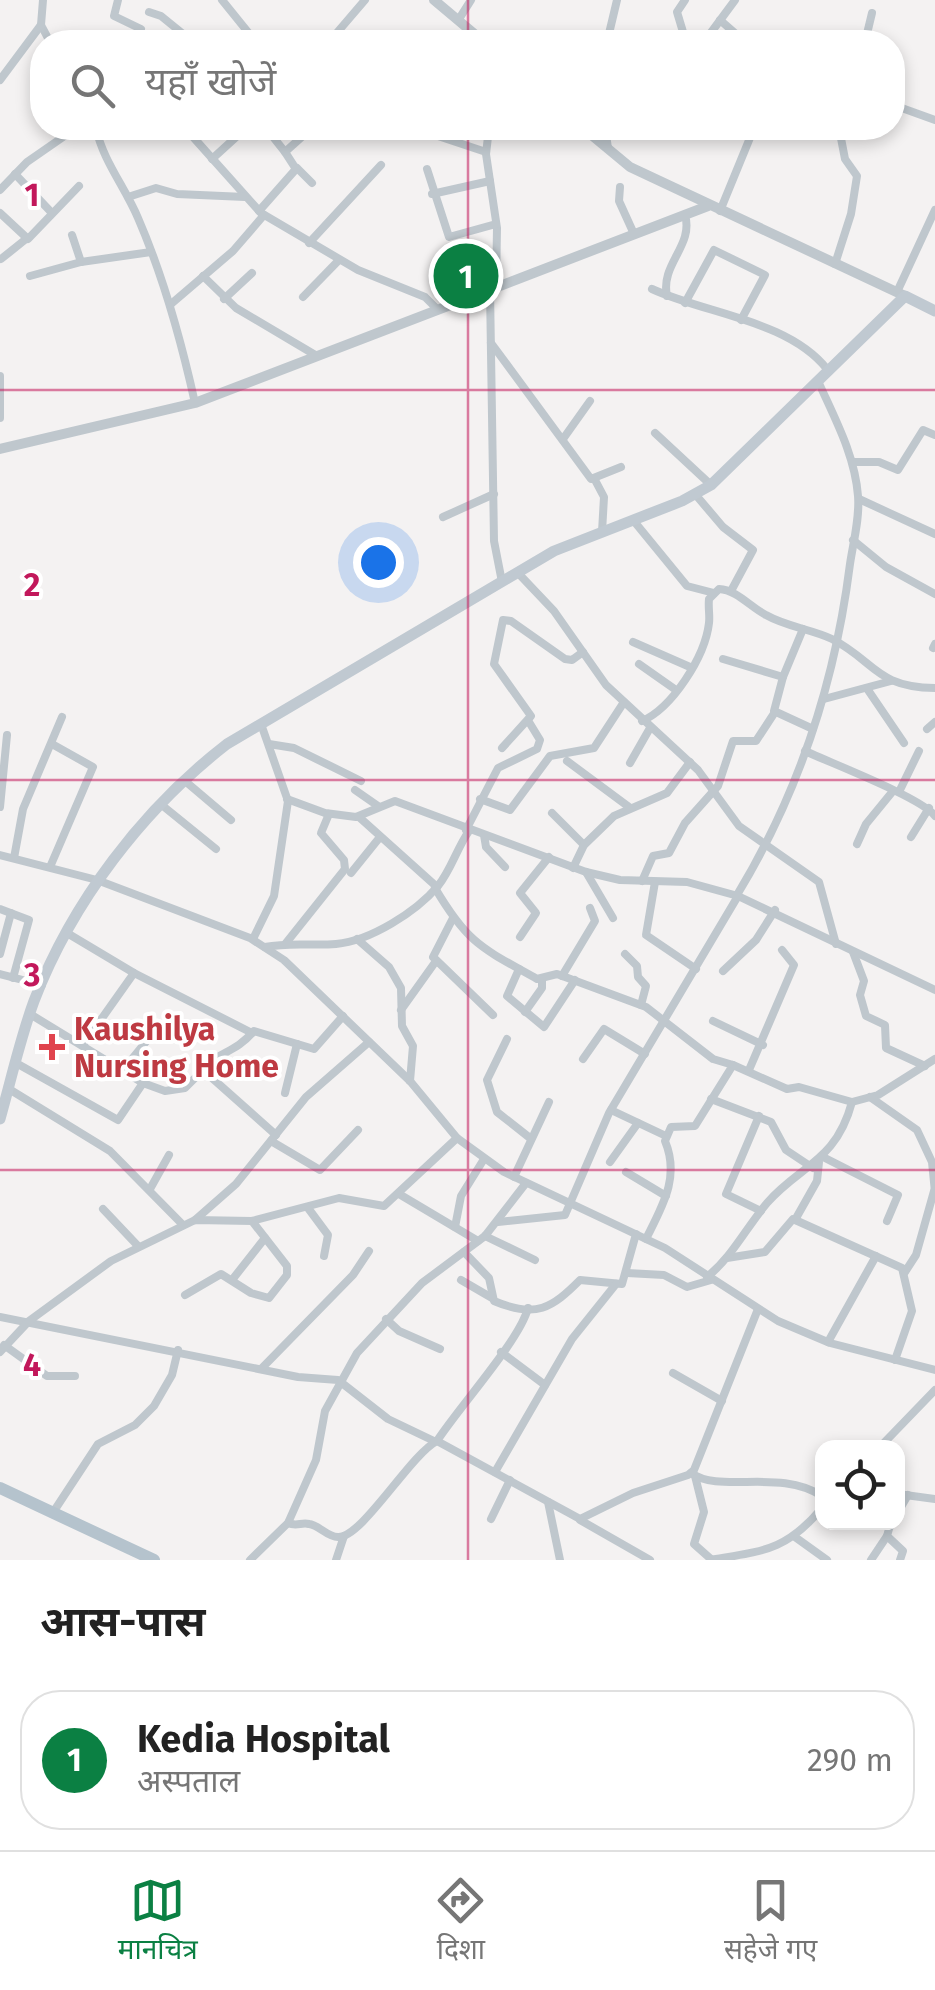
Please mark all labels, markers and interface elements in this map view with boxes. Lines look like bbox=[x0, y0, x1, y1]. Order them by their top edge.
search box bbox=[30, 30, 905, 140]
icon: search bbox=[65, 58, 120, 113]
text: यहाँ खोजें bbox=[145, 59, 276, 105]
text: 1 bbox=[25, 176, 39, 214]
pin: 1 bbox=[434, 238, 498, 314]
your location bbox=[353, 537, 404, 588]
text: 2 bbox=[24, 566, 40, 604]
text: 3 bbox=[23, 956, 40, 994]
place label: Kaushilya Nursing Home bbox=[74, 1010, 279, 1085]
marker: Kaushilya Nursing Home bbox=[39, 1034, 65, 1060]
text: 4 bbox=[23, 1346, 41, 1384]
map controls bbox=[815, 1440, 905, 1530]
button: locate bbox=[815, 1440, 905, 1530]
text: आस-पास bbox=[40, 1597, 205, 1647]
text: Kedia Hospital bbox=[137, 1716, 390, 1762]
text: 1 bbox=[67, 1741, 82, 1779]
text: 290 m bbox=[807, 1741, 893, 1779]
text: अस्पताल bbox=[137, 1762, 240, 1800]
tab: मानचित्र bbox=[118, 1873, 198, 1970]
tab: दिशा bbox=[433, 1873, 488, 1970]
tab: सहेजे गए bbox=[724, 1873, 817, 1970]

